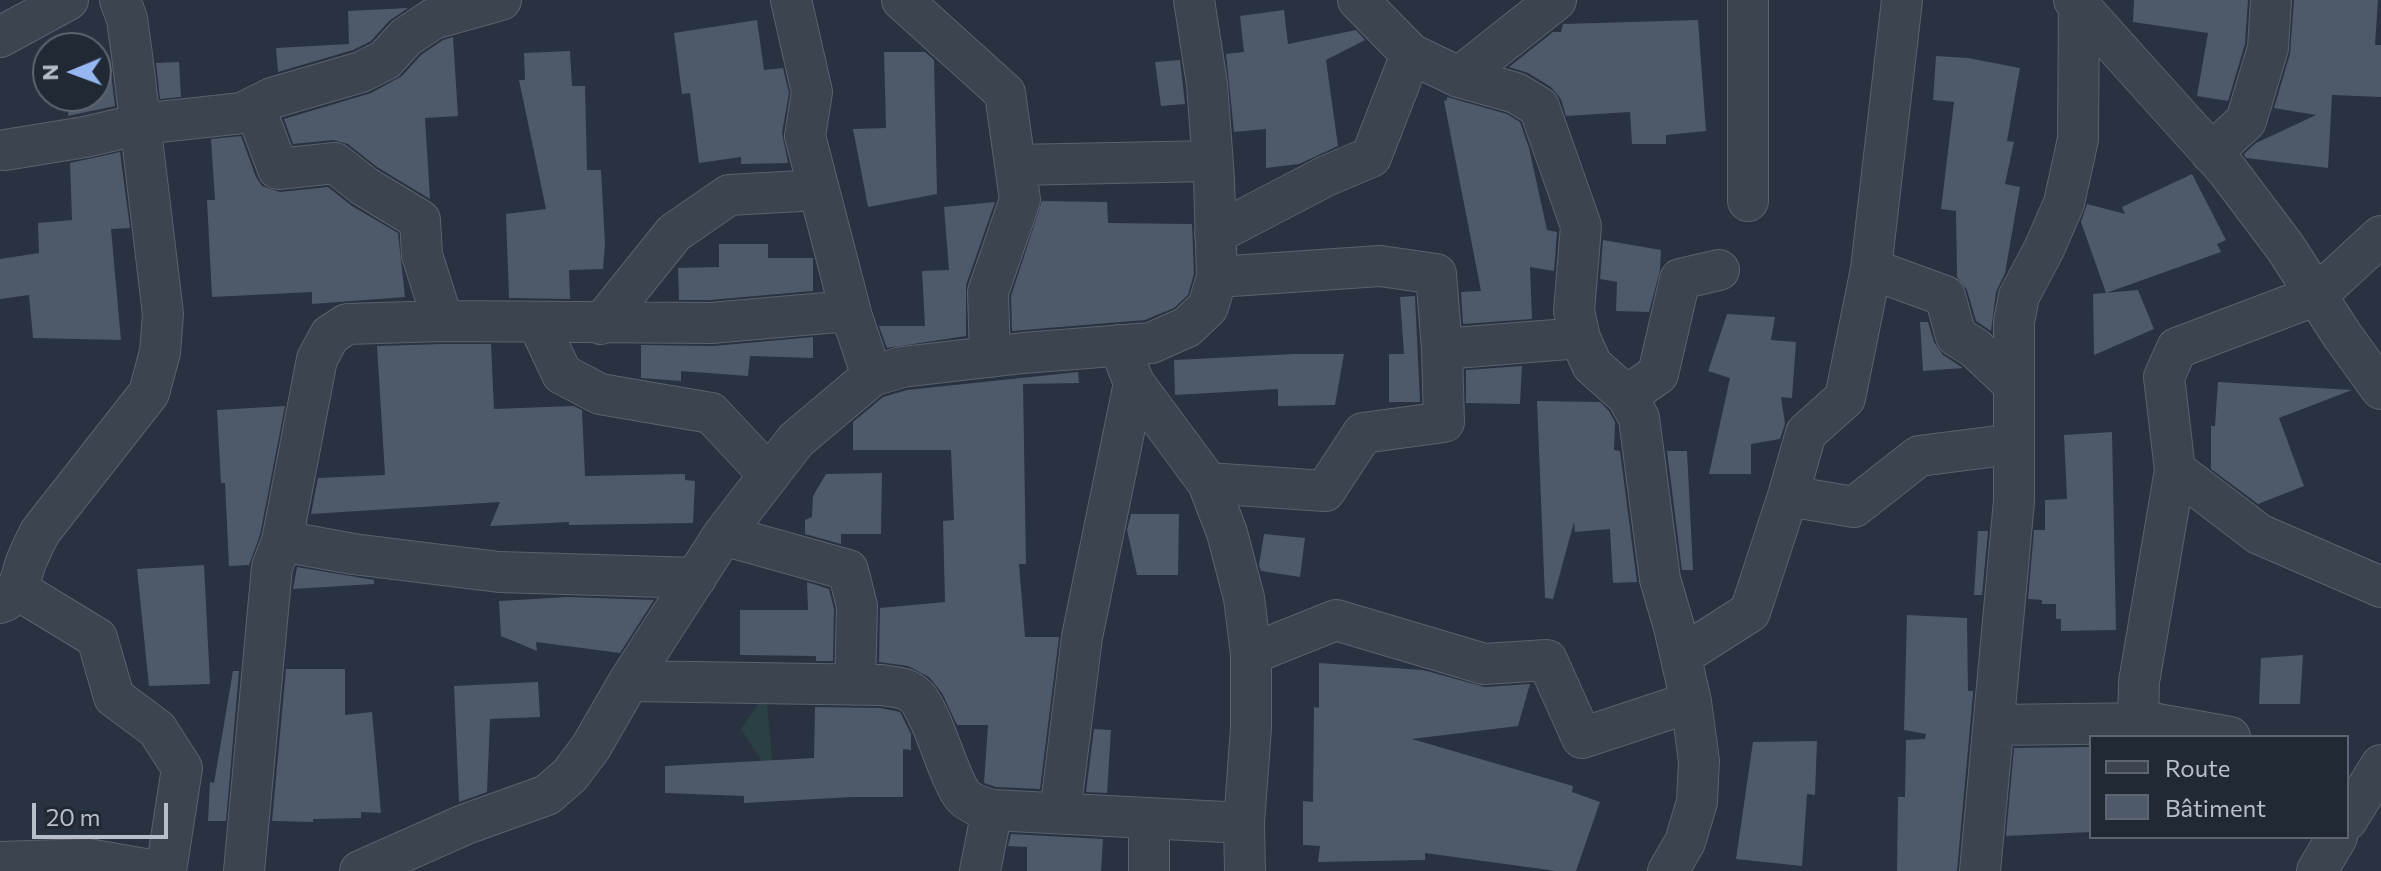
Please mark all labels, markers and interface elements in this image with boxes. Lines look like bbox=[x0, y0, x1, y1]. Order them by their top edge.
north arrow bbox=[32, 32, 112, 112]
text: N bbox=[36, 64, 63, 81]
legend bbox=[2089, 735, 2349, 839]
text: Route bbox=[2165, 753, 2230, 782]
scale bar bbox=[36, 787, 172, 837]
text: Bâtiment bbox=[2165, 793, 2266, 822]
text: 20 m bbox=[46, 802, 100, 831]

